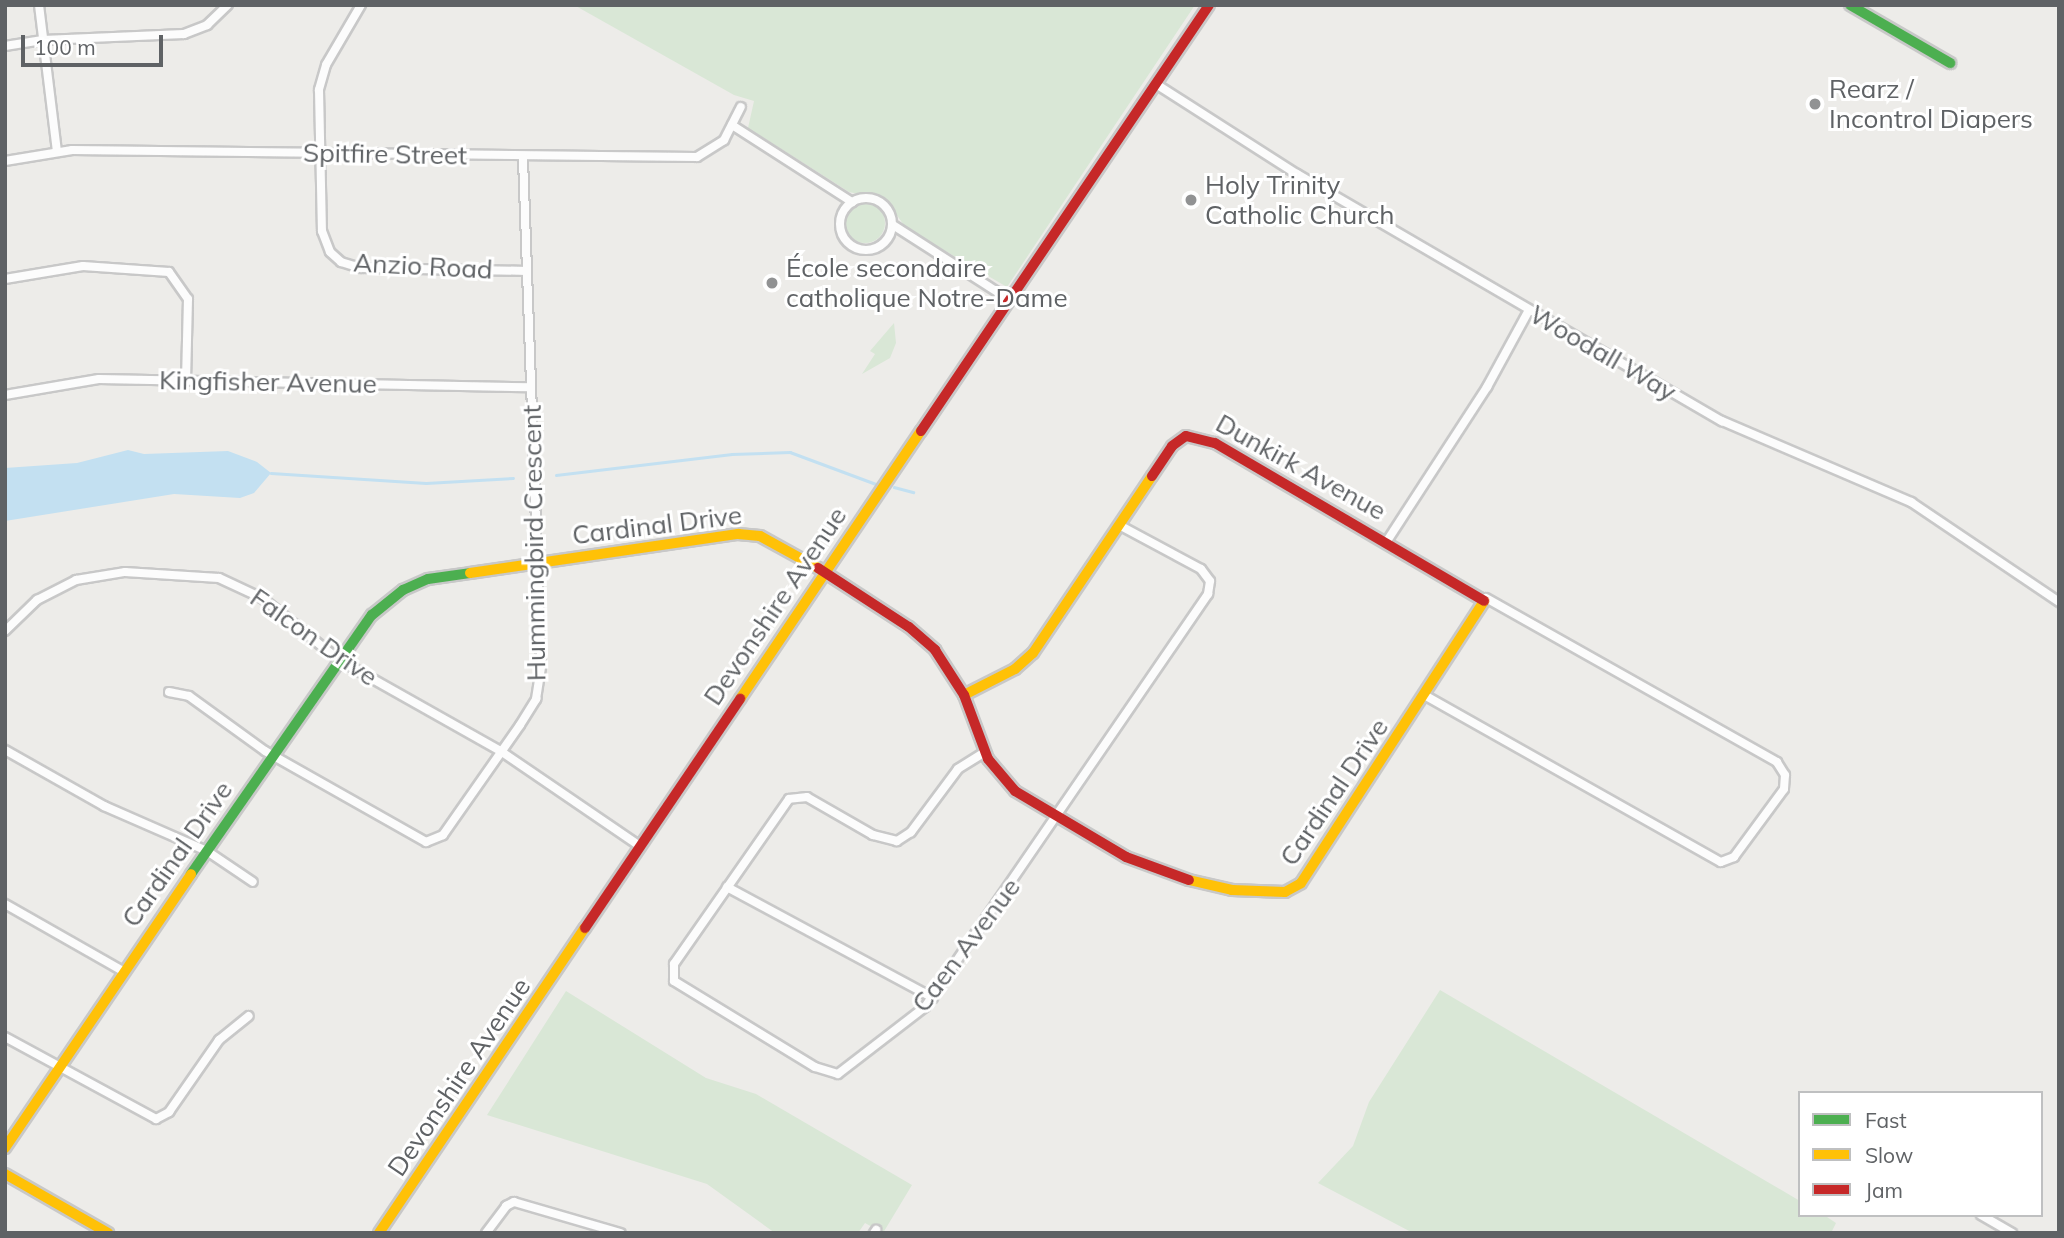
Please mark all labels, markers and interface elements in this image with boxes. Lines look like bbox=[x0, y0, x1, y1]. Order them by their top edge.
scale bar bbox=[24, 21, 166, 65]
text: 100 m bbox=[34, 34, 96, 60]
place label: Rearz / Incontrol Diapers bbox=[1829, 73, 2033, 134]
marker: Rearz / Incontrol Diapers bbox=[1807, 96, 1823, 112]
street label: Spitfire Street bbox=[303, 137, 467, 171]
place label: Holy Trinity Catholic Church bbox=[1205, 169, 1395, 230]
marker: Holy Trinity Catholic Church bbox=[1183, 192, 1199, 208]
street label: Anzio Road bbox=[353, 247, 493, 285]
place label: École secondaire catholique Notre-Dame bbox=[786, 252, 1068, 314]
marker: École secondaire catholique Notre-Dame bbox=[764, 275, 780, 291]
street label: Woodall Way bbox=[1524, 298, 1682, 408]
street label: Kingfisher Avenue bbox=[159, 365, 377, 399]
street label: Hummingbird Crescent bbox=[516, 405, 552, 681]
street label: Dunkirk Avenue bbox=[1211, 407, 1391, 527]
street label: Cardinal Drive bbox=[570, 499, 744, 551]
street label: Devonshire Avenue bbox=[697, 501, 853, 711]
street label: Falcon Drive bbox=[244, 582, 384, 692]
street label: Cardinal Drive bbox=[1273, 713, 1395, 871]
street label: Cardinal Drive bbox=[115, 775, 239, 933]
street label: Caen Avenue bbox=[905, 872, 1027, 1018]
street label: Devonshire Avenue bbox=[381, 972, 537, 1182]
legend bbox=[1798, 1091, 2043, 1217]
text: Fast bbox=[1865, 1107, 1907, 1133]
text: Slow bbox=[1865, 1142, 1913, 1168]
text: Jam bbox=[1865, 1177, 1903, 1203]

